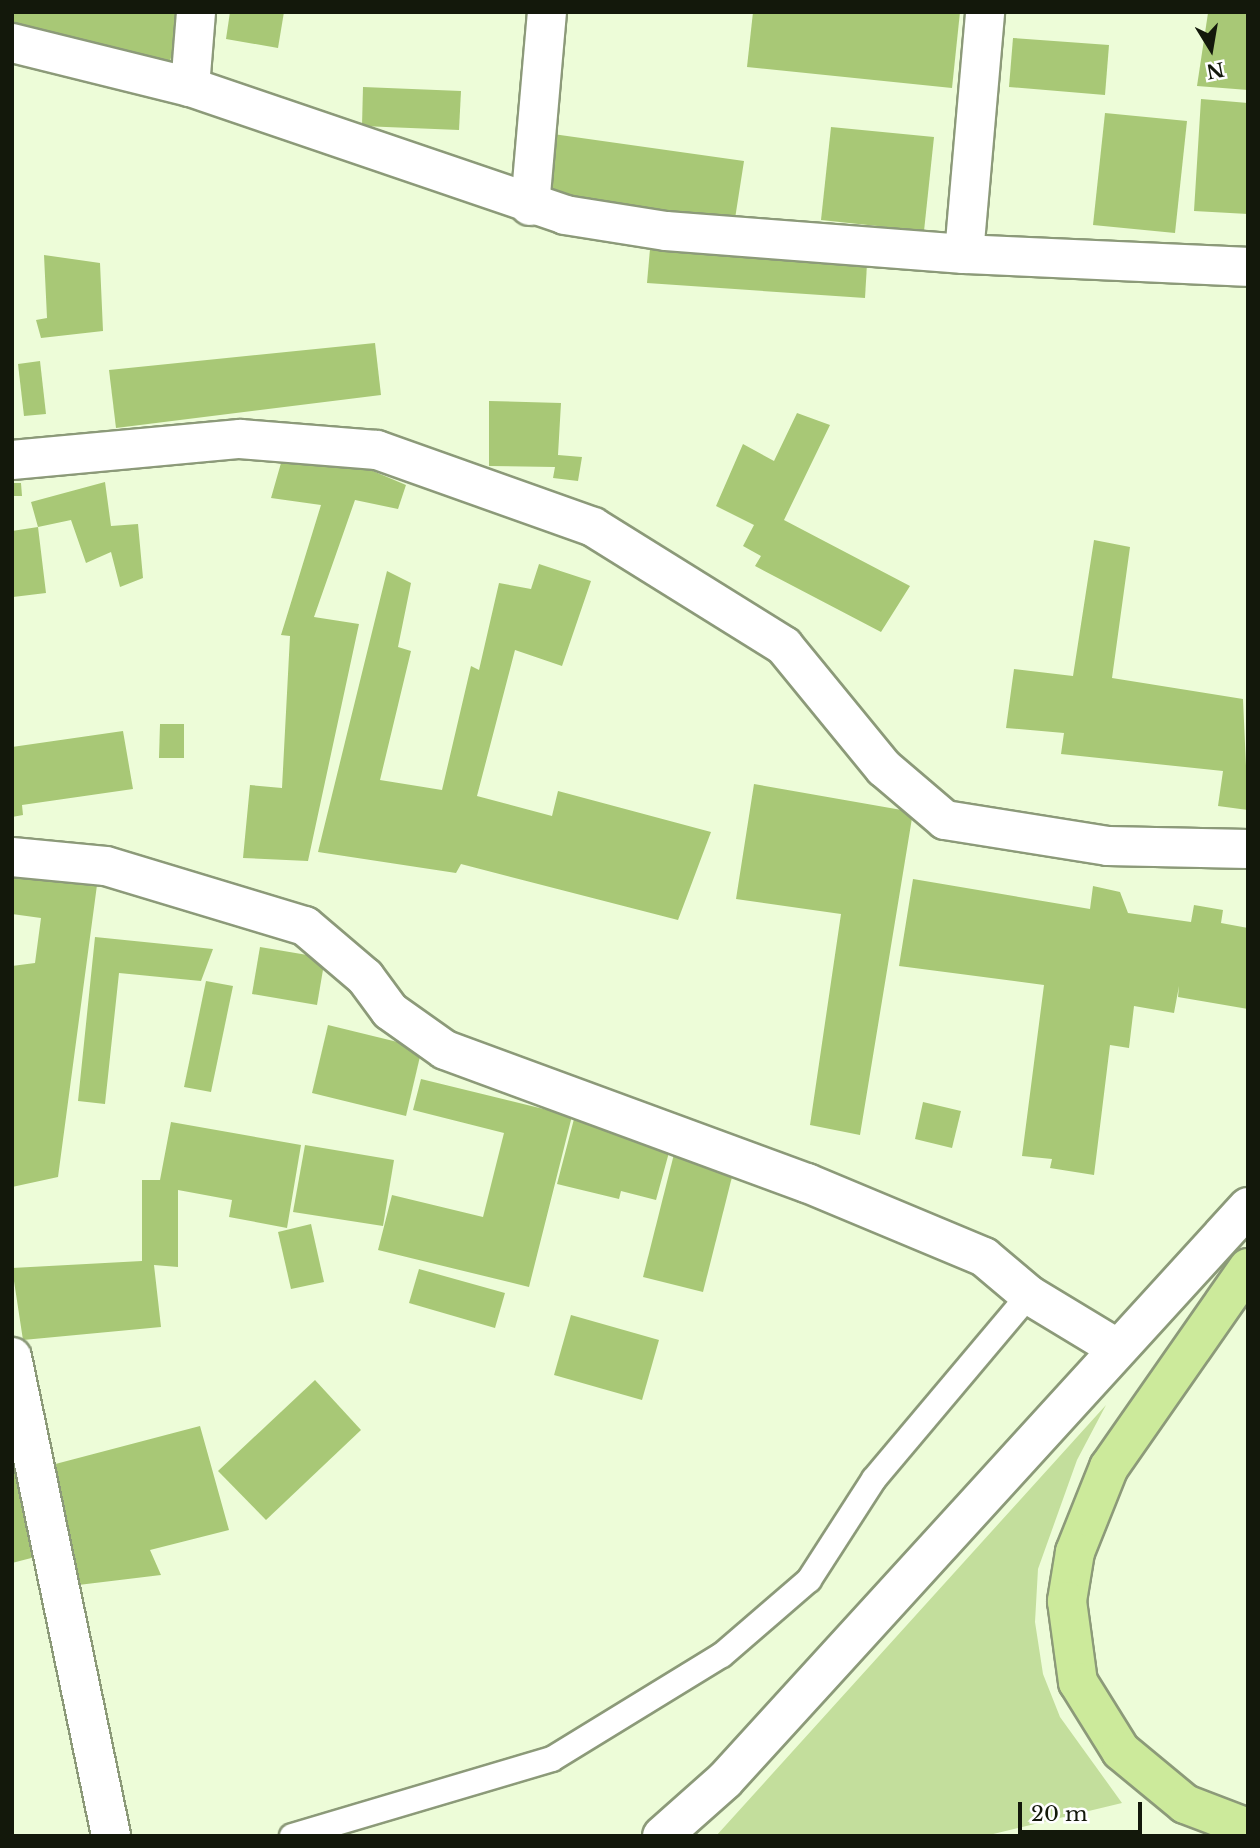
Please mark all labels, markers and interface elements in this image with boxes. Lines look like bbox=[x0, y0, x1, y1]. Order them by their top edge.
north arrow bbox=[1176, 14, 1246, 84]
text: N bbox=[1204, 57, 1226, 83]
scale bar bbox=[1022, 1788, 1146, 1832]
text: 20 m bbox=[1031, 1801, 1088, 1827]

